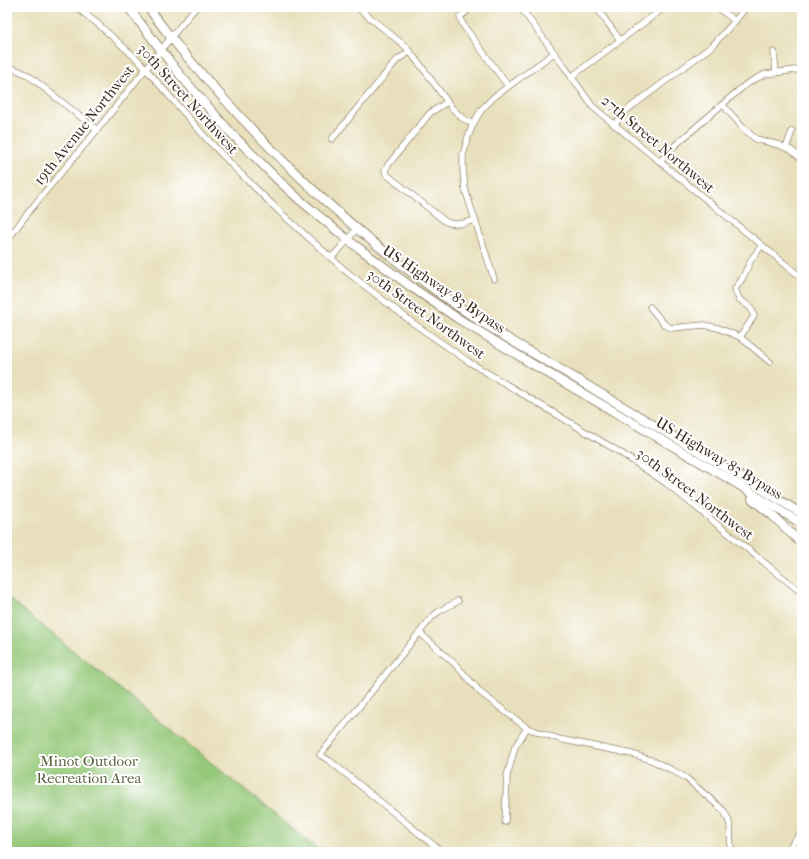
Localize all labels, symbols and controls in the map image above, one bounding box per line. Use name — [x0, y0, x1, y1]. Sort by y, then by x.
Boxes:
street label: 30th Street Northwest — [134, 40, 243, 158]
street label: 19th Avenue Northwest — [30, 61, 138, 189]
street label: 27th Street Northwest — [598, 91, 719, 197]
street label: US Highway 83 Bypass — [379, 241, 509, 337]
street label: 30th Street Northwest — [363, 265, 489, 363]
street label: US Highway 83 Bypass — [652, 413, 786, 503]
street label: 30th Street Northwest — [633, 444, 758, 544]
park label: Minot Outdoor Recreation Area — [37, 752, 142, 787]

